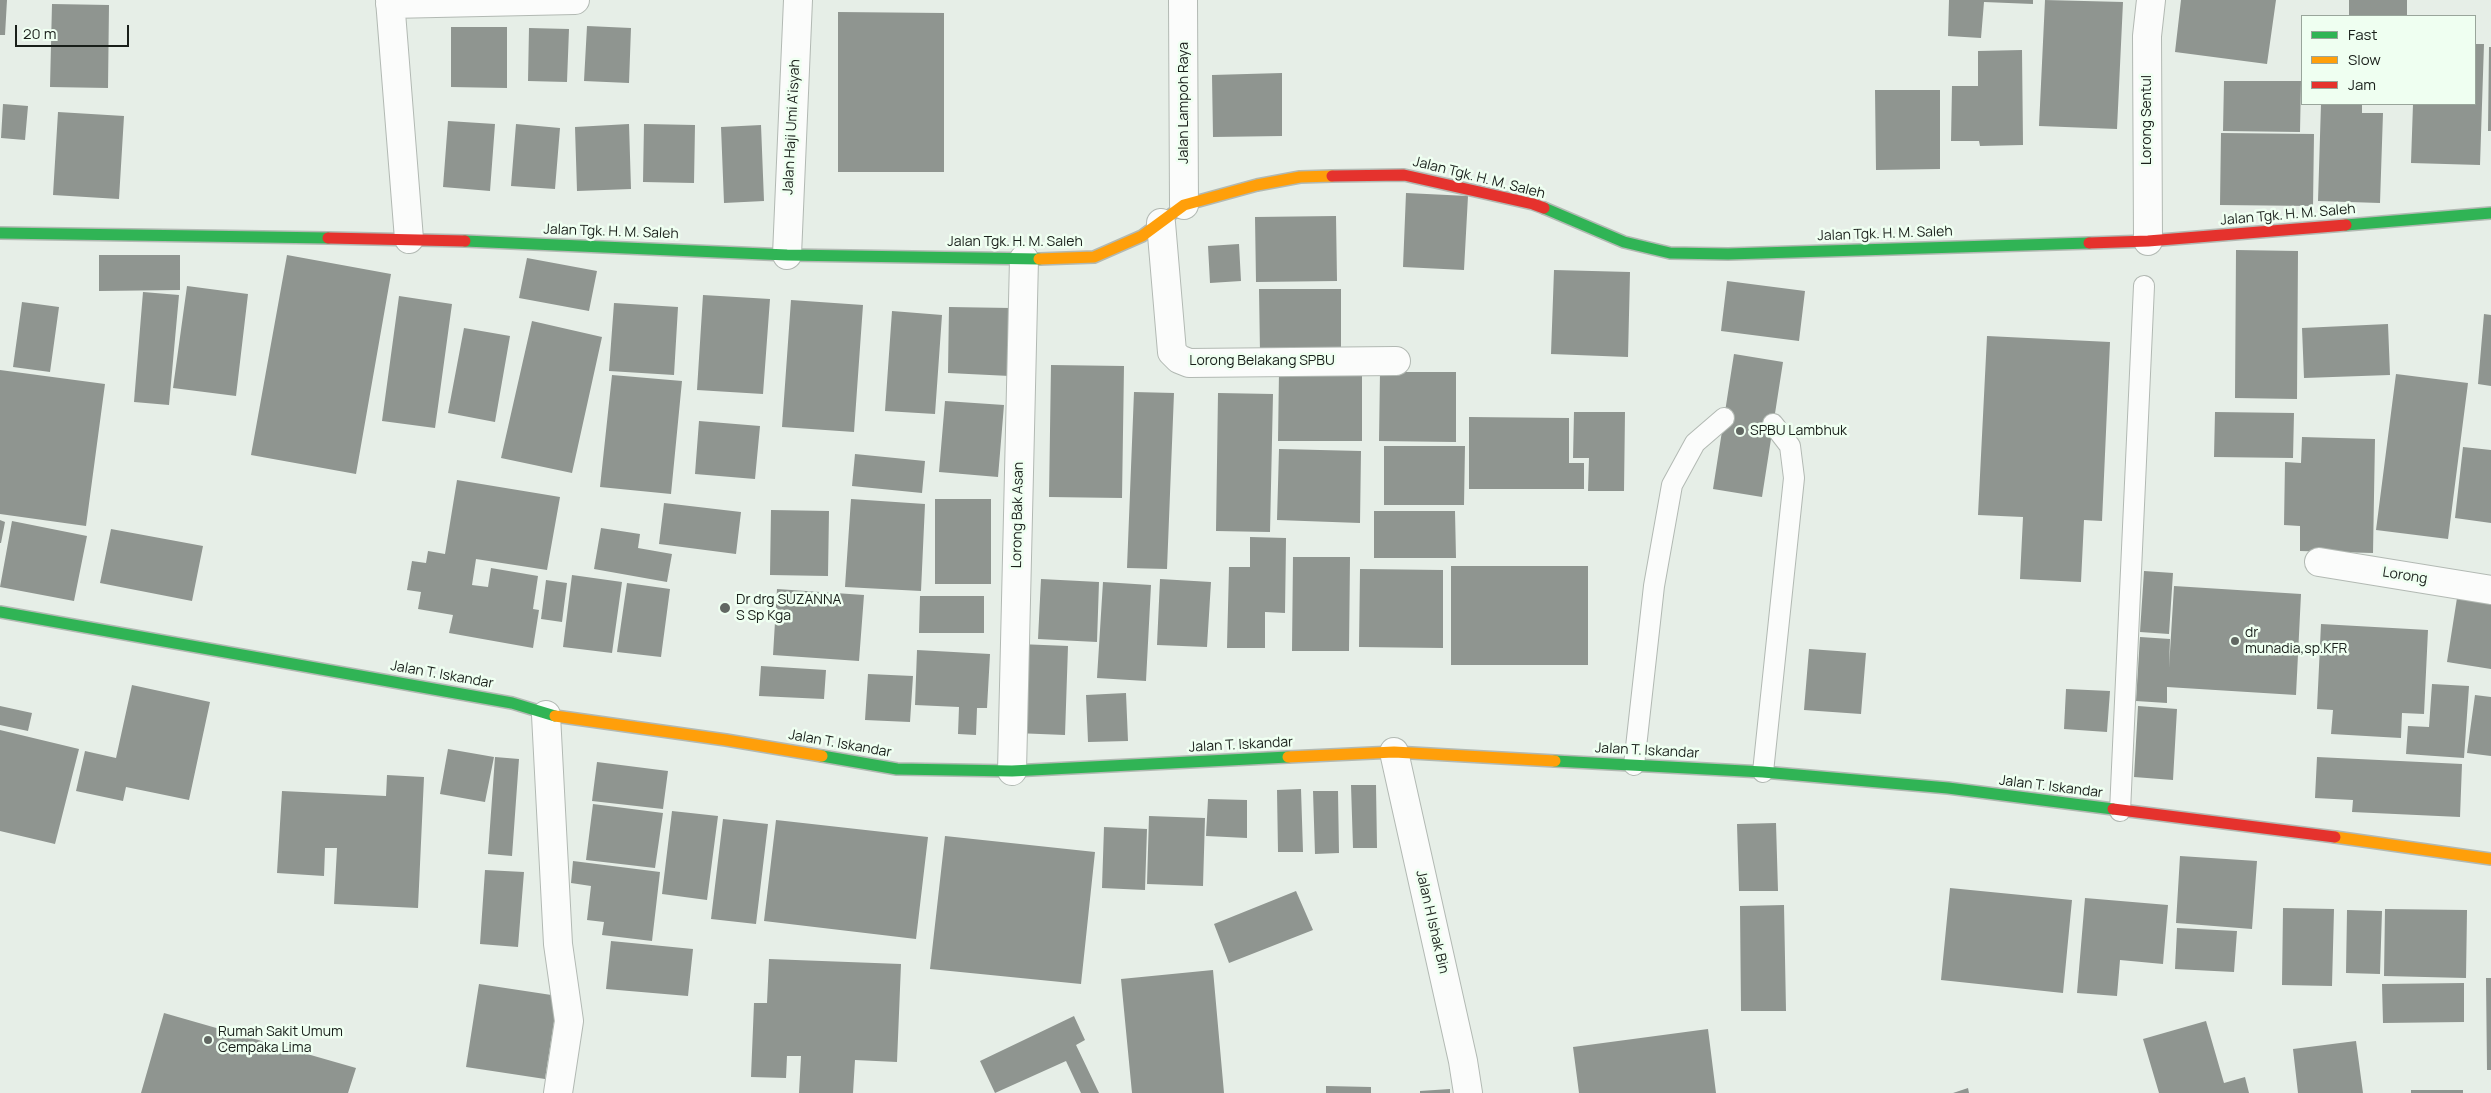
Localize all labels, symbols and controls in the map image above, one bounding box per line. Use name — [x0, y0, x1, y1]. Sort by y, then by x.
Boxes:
scale bar — [18, 15, 131, 47]
legend — [2301, 15, 2476, 105]
text: 20 m — [23, 23, 56, 44]
text: Fast — [2348, 24, 2377, 45]
street label: Jalan Lampoh Raya — [1176, 42, 1192, 164]
text: Slow — [2348, 49, 2381, 70]
street label: Jalan Haji Umi A'isyah — [780, 59, 804, 195]
text: Jam — [2348, 74, 2376, 95]
street label: Lorong Sentul — [2139, 75, 2155, 165]
street label: Jalan Tgk. H. M. Saleh — [1411, 153, 1547, 203]
street label: Jalan Tgk. H. M. Saleh — [2220, 201, 2356, 229]
street label: Jalan Tgk. H. M. Saleh — [543, 221, 679, 243]
street label: Jalan Tgk. H. M. Saleh — [1817, 223, 1953, 245]
street label: Jalan Tgk. H. M. Saleh — [947, 234, 1083, 250]
street label: Lorong Belakang SPBU — [1189, 353, 1335, 369]
place label: SPBU Lambhuk — [1750, 423, 1847, 439]
marker: SPBU Lambhuk — [1734, 425, 1746, 437]
street label: Lorong Bak Asan — [1009, 462, 1027, 568]
street label: Lorong — [2381, 564, 2429, 588]
place label: Dr drg SUZANNA S Sp Kga — [736, 592, 841, 624]
marker: Dr drg SUZANNA S Sp Kga — [718, 601, 732, 615]
place label: dr munadia,sp.KFR — [2245, 625, 2347, 658]
marker: dr munadia,sp.KFR — [2229, 635, 2241, 647]
street label: Jalan T. Iskandar — [389, 658, 495, 692]
street label: Jalan T. Iskandar — [787, 727, 893, 761]
street label: Jalan T. Iskandar — [1188, 734, 1294, 756]
street label: Jalan T. Iskandar — [1594, 740, 1700, 762]
street label: Jalan T. Iskandar — [1998, 772, 2104, 802]
street label: Jalan H Ishak Bin — [1412, 869, 1452, 975]
place label: Rumah Sakit Umum Cempaka Lima — [218, 1024, 343, 1056]
marker: Rumah Sakit Umum Cempaka Lima — [202, 1034, 214, 1046]

